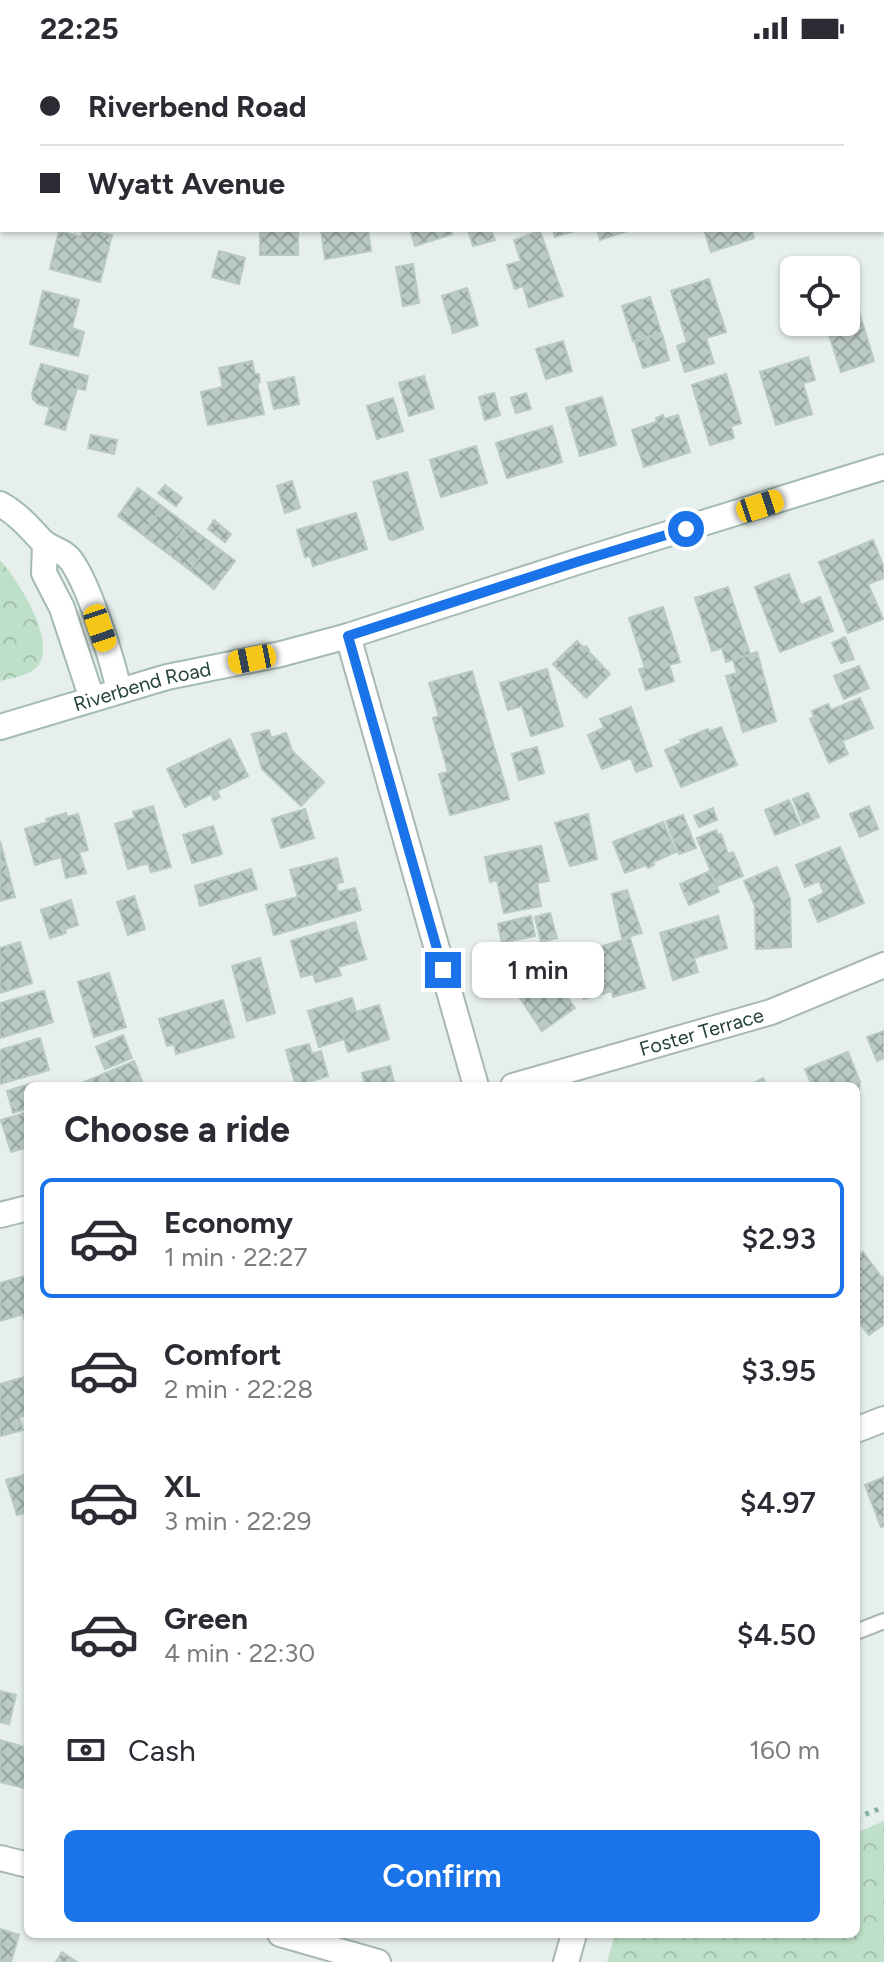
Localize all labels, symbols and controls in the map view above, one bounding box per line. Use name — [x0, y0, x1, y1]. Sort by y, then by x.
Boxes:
text: 22:25 — [40, 10, 119, 47]
text: Riverbend Road — [88, 88, 307, 125]
text: Wyatt Avenue — [88, 165, 285, 202]
map controls — [780, 256, 860, 336]
button: locate — [780, 256, 860, 336]
car — [733, 487, 787, 525]
route start — [668, 511, 704, 547]
car — [81, 601, 119, 655]
car — [226, 643, 278, 675]
street label: Riverbend Road — [71, 656, 213, 716]
callout: 1 min — [471, 942, 603, 998]
route end — [425, 952, 461, 988]
text: 1 min — [508, 954, 568, 986]
street label: Foster Terrace — [637, 1003, 766, 1061]
text: Choose a ride — [64, 1108, 290, 1151]
icon: car — [68, 1202, 140, 1274]
text: Economy — [164, 1204, 293, 1241]
text: $2.93 — [741, 1220, 816, 1257]
text: 1 min · 22:27 — [164, 1241, 307, 1273]
icon: car — [68, 1334, 140, 1406]
text: Comfort — [164, 1336, 282, 1373]
text: $3.95 — [741, 1352, 816, 1389]
text: 2 min · 22:28 — [164, 1373, 313, 1405]
icon: car — [68, 1466, 140, 1538]
text: XL — [164, 1468, 200, 1505]
text: $4.97 — [740, 1484, 816, 1521]
text: 3 min · 22:29 — [164, 1505, 312, 1537]
icon: car — [68, 1598, 140, 1670]
text: Green — [164, 1600, 248, 1637]
text: $4.50 — [737, 1616, 816, 1653]
text: 4 min · 22:30 — [164, 1637, 315, 1669]
icon: cash — [64, 1728, 108, 1772]
text: Cash — [128, 1732, 196, 1769]
text: 160 m — [749, 1734, 820, 1766]
button: Confirm — [64, 1830, 820, 1922]

